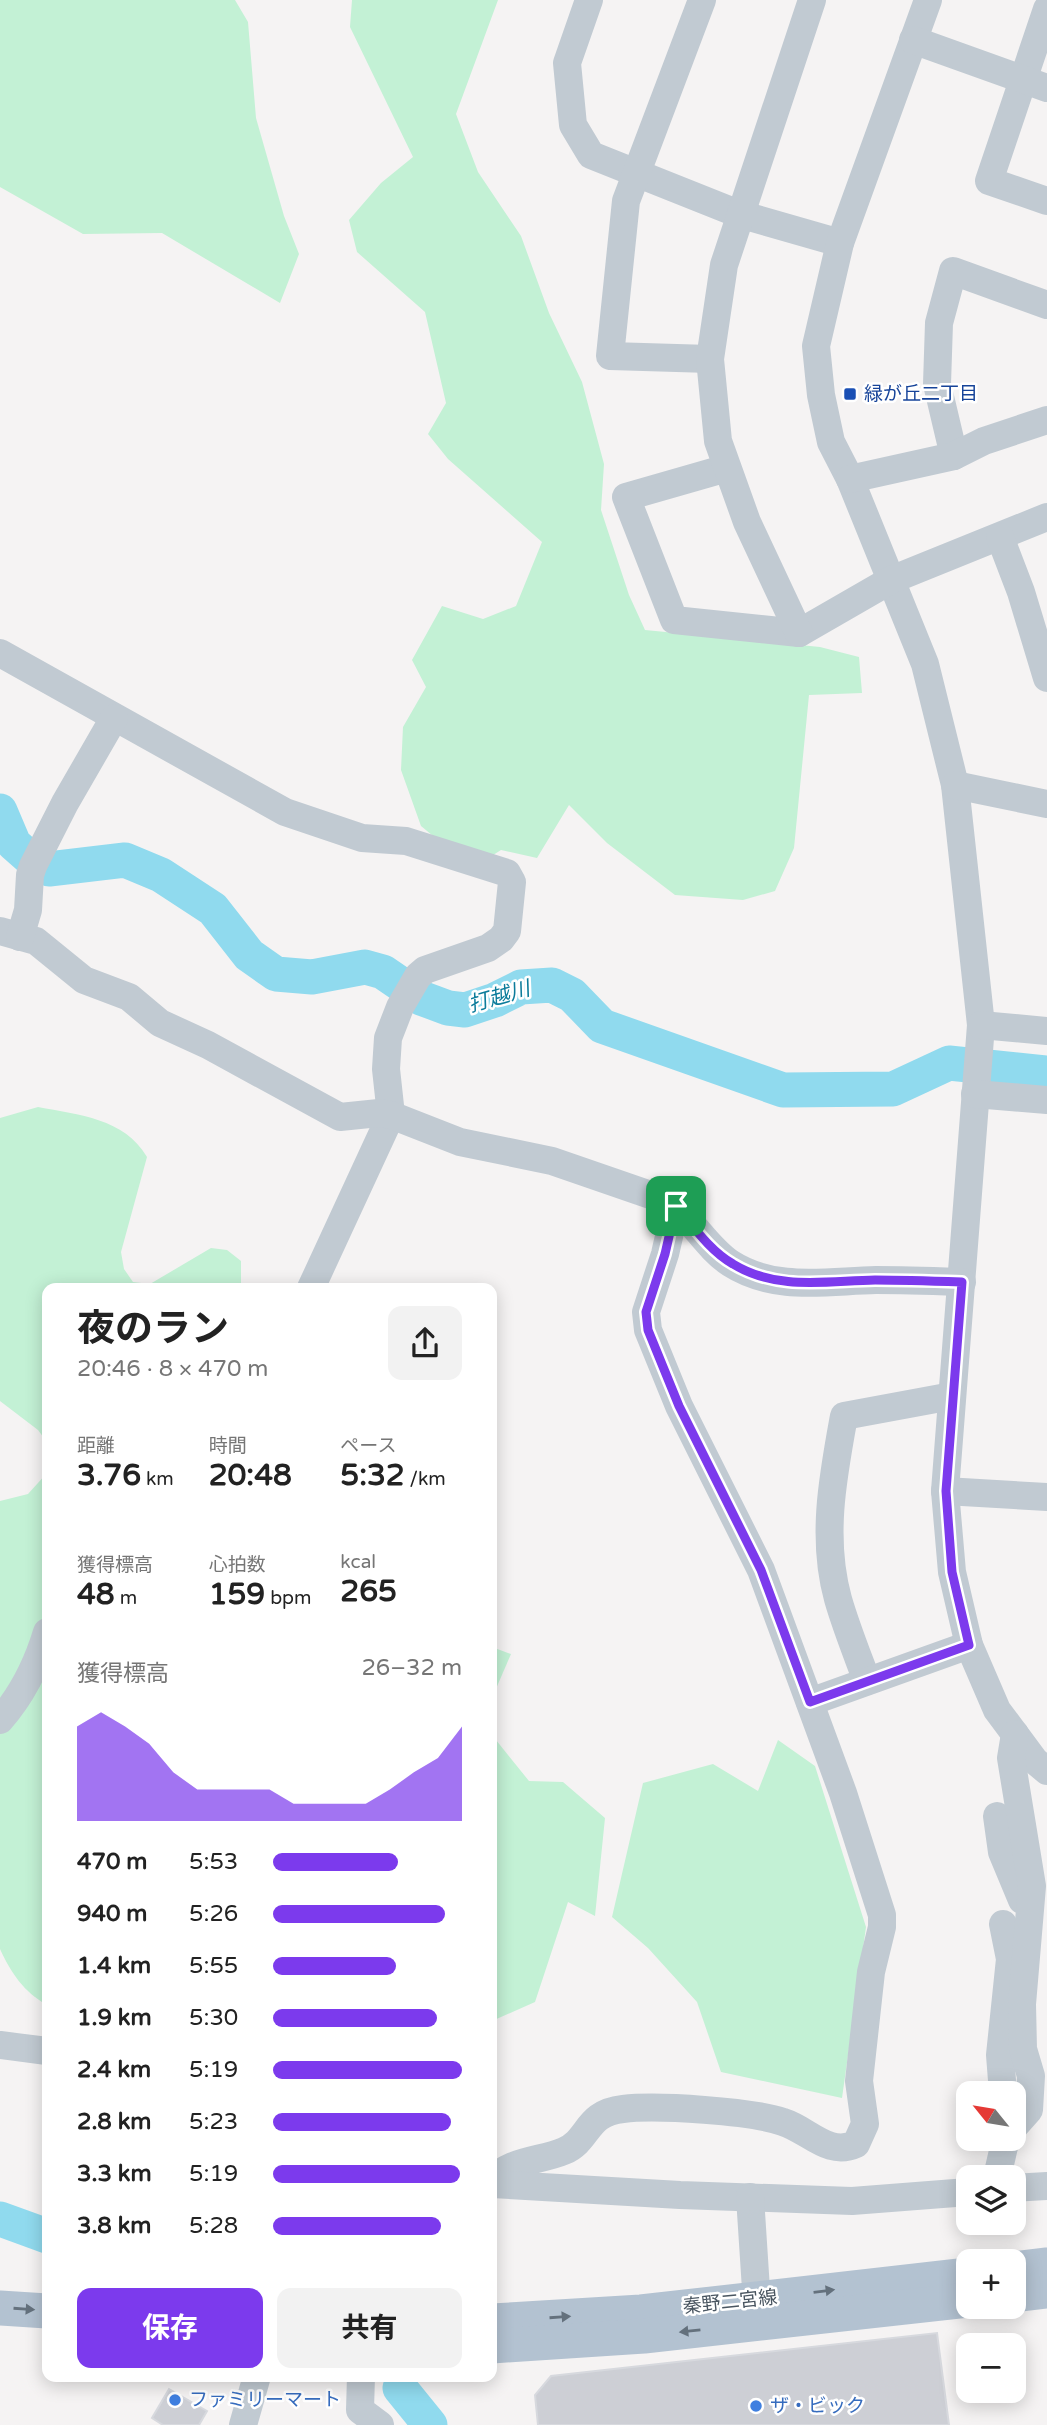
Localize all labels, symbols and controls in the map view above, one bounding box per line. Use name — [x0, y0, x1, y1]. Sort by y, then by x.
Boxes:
place label: 緑が丘二丁目 — [864, 383, 978, 405]
marker: 緑が丘二丁目 — [842, 386, 858, 402]
water label: 打越川 — [465, 976, 535, 1018]
pin — [646, 1176, 706, 1236]
icon: arrive — [657, 1187, 695, 1225]
text: 夜のラン — [77, 1306, 229, 1352]
button: share — [388, 1306, 462, 1380]
text: 20:46 · 8 × 470 m — [77, 1355, 268, 1383]
text: 距離 — [77, 1435, 115, 1457]
text: 時間 — [209, 1435, 247, 1457]
text: ペース — [340, 1435, 396, 1457]
text: 3.76 — [77, 1457, 141, 1494]
text: 20:48 — [209, 1457, 292, 1494]
text: 5:32 — [340, 1457, 405, 1494]
text: km — [141, 1468, 174, 1490]
text: /km — [405, 1468, 446, 1490]
text: kcal — [340, 1551, 376, 1573]
text: 獲得標高 — [77, 1554, 153, 1576]
text: 心拍数 — [209, 1554, 266, 1576]
text: 265 — [340, 1573, 397, 1610]
text: 48 — [77, 1576, 115, 1613]
text: 159 — [209, 1576, 265, 1613]
text: m — [115, 1587, 137, 1609]
text: bpm — [265, 1587, 312, 1609]
text: 26–32 m — [361, 1654, 462, 1682]
text: 獲得標高 — [77, 1660, 169, 1688]
text: 470 m — [77, 1848, 147, 1876]
text: 5:53 — [189, 1848, 238, 1876]
text: 940 m — [77, 1900, 147, 1928]
text: 5:26 — [189, 1900, 238, 1928]
text: 1.4 km — [77, 1952, 151, 1980]
text: 5:55 — [189, 1952, 238, 1980]
text: 1.9 km — [77, 2004, 152, 2032]
text: 5:30 — [189, 2004, 238, 2032]
text: 2.4 km — [77, 2056, 151, 2084]
text: 5:19 — [189, 2056, 238, 2084]
north arrow — [956, 2081, 1026, 2151]
map controls — [956, 2081, 1026, 2403]
text: 2.8 km — [77, 2108, 151, 2136]
text: 5:23 — [189, 2108, 238, 2136]
text: 3.3 km — [77, 2160, 152, 2188]
text: 5:19 — [189, 2160, 238, 2188]
button: layers — [956, 2165, 1026, 2235]
text: 3.8 km — [77, 2212, 151, 2240]
text: 5:28 — [189, 2212, 238, 2240]
button: + — [956, 2249, 1026, 2319]
street label: 秦野二宮線 — [682, 2286, 778, 2318]
one-way arrow — [813, 2286, 835, 2297]
button: 保存 — [77, 2288, 263, 2368]
button: 共有 — [277, 2288, 462, 2368]
one-way arrow — [13, 2304, 35, 2315]
one-way arrow — [549, 2311, 571, 2322]
one-way arrow — [679, 2326, 701, 2337]
button: − — [956, 2333, 1026, 2403]
place label: ファミリーマート — [189, 2389, 341, 2411]
marker: ファミリーマート — [167, 2392, 183, 2408]
place label: ザ・ビック — [770, 2395, 865, 2417]
marker: ザ・ビック — [748, 2398, 764, 2414]

